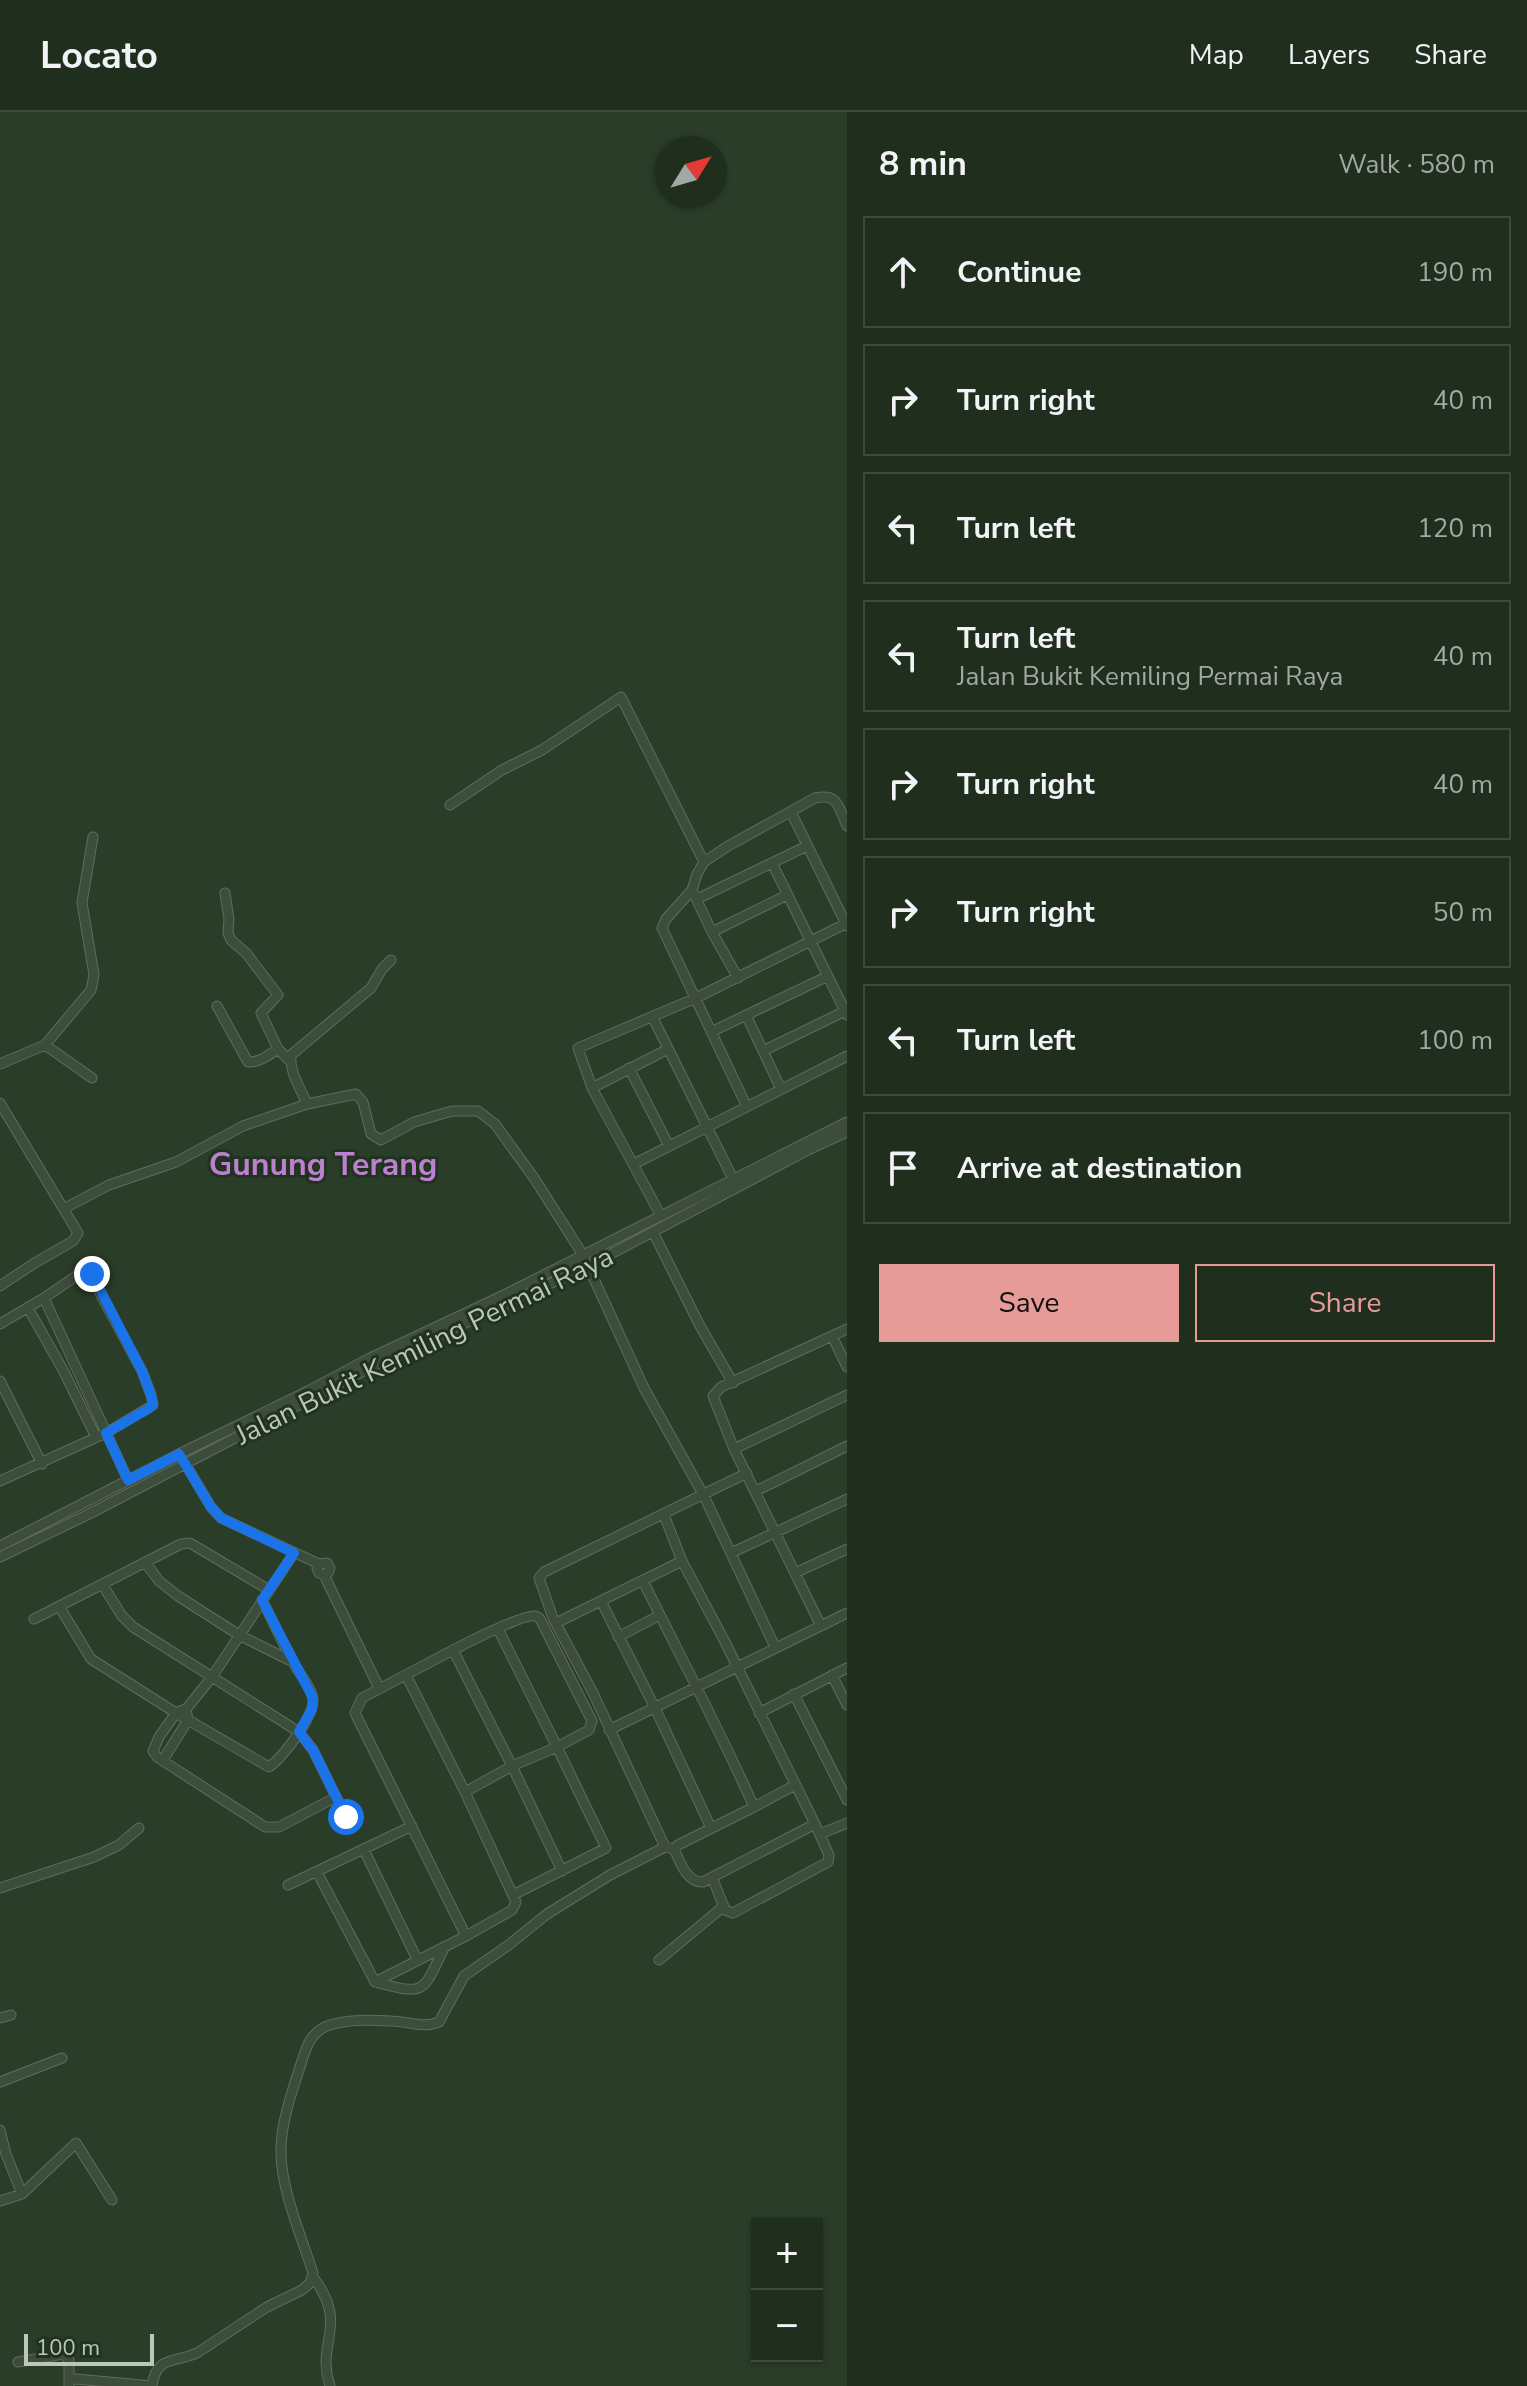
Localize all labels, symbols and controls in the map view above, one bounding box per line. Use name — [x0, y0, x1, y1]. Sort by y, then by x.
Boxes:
text: Locato — [40, 30, 158, 81]
text: Map — [1189, 36, 1244, 74]
text: Layers — [1288, 36, 1370, 74]
text: Share — [1414, 36, 1487, 74]
north arrow — [655, 136, 727, 208]
text: 8 min — [879, 141, 967, 187]
text: Walk · 580 m — [1338, 147, 1495, 182]
icon: ahead — [881, 250, 925, 294]
text: Continue — [957, 252, 1082, 293]
text: 190 m — [1417, 255, 1493, 290]
icon: right — [881, 378, 925, 422]
text: Turn right — [957, 380, 1095, 421]
text: 40 m — [1433, 383, 1493, 418]
icon: left — [881, 506, 925, 550]
text: Turn left — [957, 508, 1075, 549]
text: 120 m — [1417, 511, 1493, 546]
text: Turn left — [957, 618, 1075, 659]
icon: left — [881, 634, 925, 678]
text: 40 m — [1433, 639, 1493, 674]
text: Jalan Bukit Kemiling Permai Raya — [957, 659, 1343, 694]
icon: right — [881, 762, 925, 806]
text: Turn right — [957, 764, 1095, 805]
text: 40 m — [1433, 767, 1493, 802]
icon: right — [881, 890, 925, 934]
text: Turn right — [957, 892, 1095, 933]
text: 50 m — [1433, 895, 1493, 930]
icon: left — [881, 1018, 925, 1062]
text: Turn left — [957, 1020, 1075, 1061]
text: 100 m — [1417, 1023, 1493, 1058]
district label: Gunung Terang — [209, 1143, 437, 1186]
icon: arrive — [881, 1146, 925, 1190]
text: Arrive at destination — [957, 1148, 1242, 1189]
street label: Jalan Bukit Kemiling Permai Raya — [228, 1238, 620, 1455]
route end — [74, 1256, 110, 1292]
button: Save — [879, 1264, 1179, 1342]
button: Share — [1195, 1264, 1495, 1342]
route start — [328, 1799, 364, 1835]
map controls — [751, 2218, 823, 2362]
button: + — [751, 2218, 823, 2290]
button: − — [751, 2290, 823, 2362]
scale bar — [24, 2330, 154, 2366]
text: 100 m — [36, 2333, 100, 2363]

